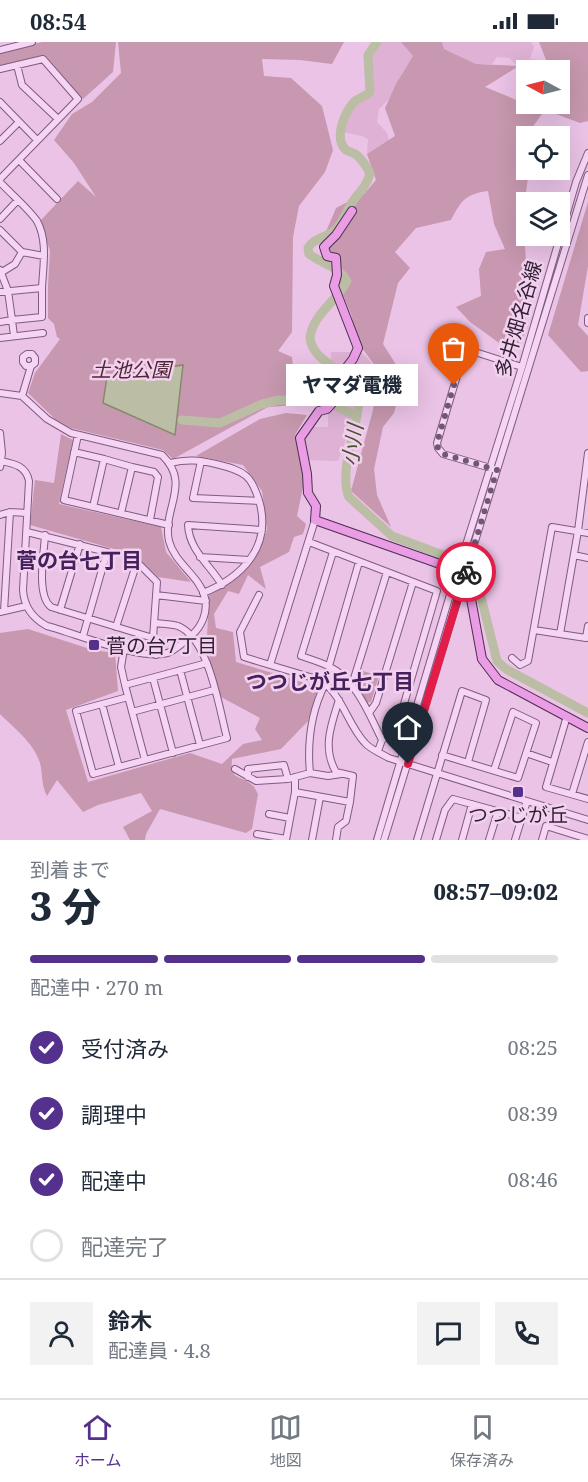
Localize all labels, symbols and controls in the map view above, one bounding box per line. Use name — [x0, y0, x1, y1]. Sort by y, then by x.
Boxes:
text: 08:54 — [30, 6, 86, 36]
north arrow — [516, 60, 570, 114]
map controls — [516, 60, 570, 246]
button: locate — [516, 126, 570, 180]
button: layers — [516, 192, 570, 246]
street label: 多井畑名谷線 — [488, 258, 548, 380]
pin — [428, 323, 479, 385]
icon: bag — [437, 332, 470, 365]
park label: 土池公園 — [91, 356, 174, 383]
callout: ヤマダ電機 — [286, 364, 418, 406]
text: ヤマダ電機 — [302, 371, 402, 398]
water label: 小川 — [335, 420, 369, 468]
courier — [436, 542, 496, 602]
district label: 菅の台七丁目 — [16, 546, 142, 574]
icon: bike — [450, 556, 483, 589]
place label: 菅の台7丁目 — [106, 632, 217, 659]
marker: 菅の台7丁目 — [87, 638, 101, 652]
district label: つつじが丘七丁目 — [246, 667, 414, 695]
pin — [382, 702, 433, 764]
icon: home — [391, 711, 424, 744]
marker: つつじが丘 — [511, 785, 525, 799]
place label: つつじが丘 — [468, 801, 568, 828]
text: 到着まで — [30, 856, 110, 883]
text: 08:57–09:02 — [434, 876, 558, 906]
text: 3 分 — [30, 879, 101, 932]
text: 配達中 · 270 m — [30, 974, 163, 1001]
icon: check — [30, 1031, 63, 1064]
text: 受付済み — [81, 1033, 169, 1063]
text: 08:25 — [508, 1034, 558, 1061]
icon: check — [30, 1097, 63, 1130]
text: 調理中 — [81, 1099, 147, 1129]
text: 08:39 — [508, 1100, 558, 1127]
icon: check — [30, 1163, 63, 1196]
text: 配達中 — [81, 1165, 147, 1195]
text: 08:46 — [508, 1166, 558, 1193]
text: 配達完了 — [81, 1231, 169, 1261]
button: person — [30, 1302, 93, 1365]
button: chat — [417, 1302, 480, 1365]
button: phone — [495, 1302, 558, 1365]
text: 鈴木 — [108, 1305, 152, 1335]
text: 配達員 · 4.8 — [108, 1337, 211, 1364]
tab: ホーム — [74, 1411, 121, 1471]
tab: 地図 — [269, 1411, 302, 1471]
tab: 保存済み — [450, 1411, 514, 1471]

